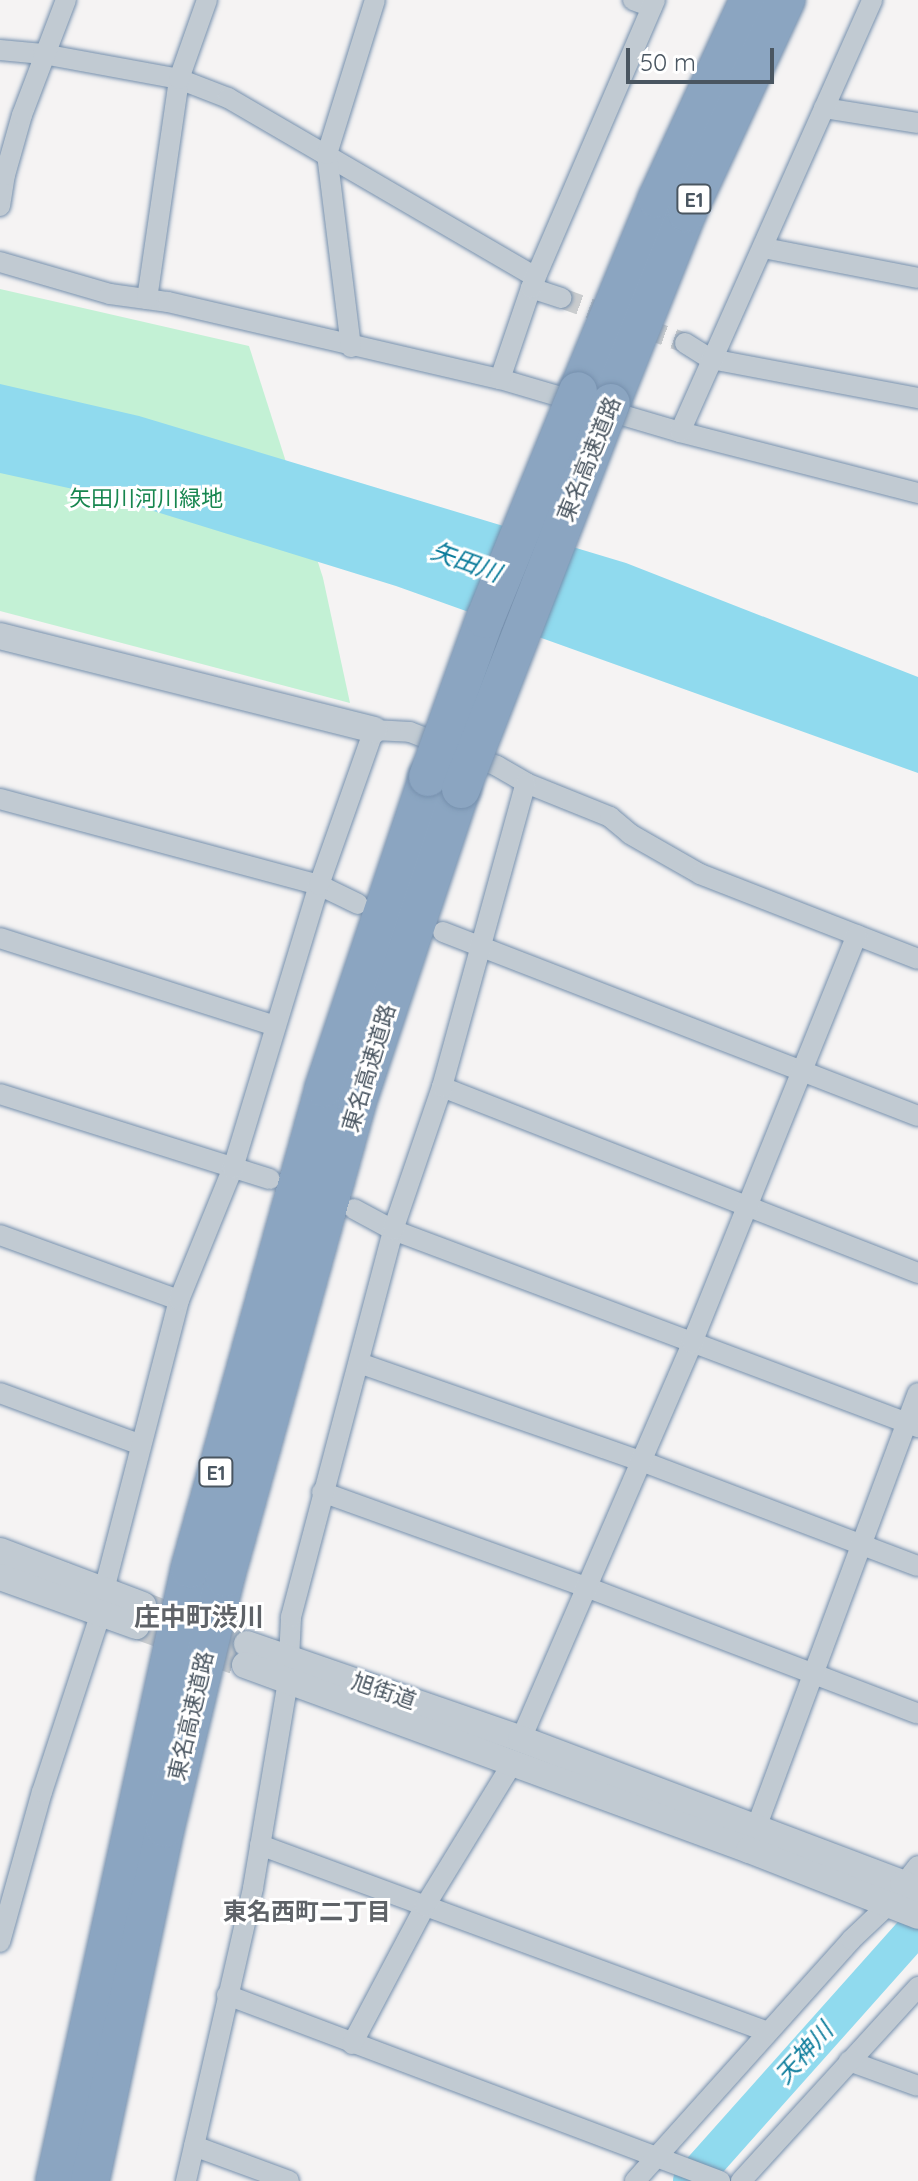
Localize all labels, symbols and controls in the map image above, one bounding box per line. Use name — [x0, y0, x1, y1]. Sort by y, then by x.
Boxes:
scale bar — [630, 32, 778, 82]
text: 50 m — [640, 47, 696, 77]
road number: E1 — [676, 183, 712, 215]
street label: 東名高速道路 — [552, 393, 626, 525]
park label: 矢田川河川緑地 — [69, 486, 223, 512]
water label: 矢田川 — [427, 536, 505, 588]
street label: 東名高速道路 — [337, 1001, 401, 1135]
road number: E1 — [198, 1456, 234, 1488]
district label: 庄中町渋川 — [134, 1601, 264, 1633]
street label: 東名高速道路 — [163, 1649, 219, 1783]
street label: 旭街道 — [349, 1668, 419, 1714]
district label: 東名西町二丁目 — [223, 1898, 391, 1926]
water label: 天神川 — [769, 2017, 839, 2089]

